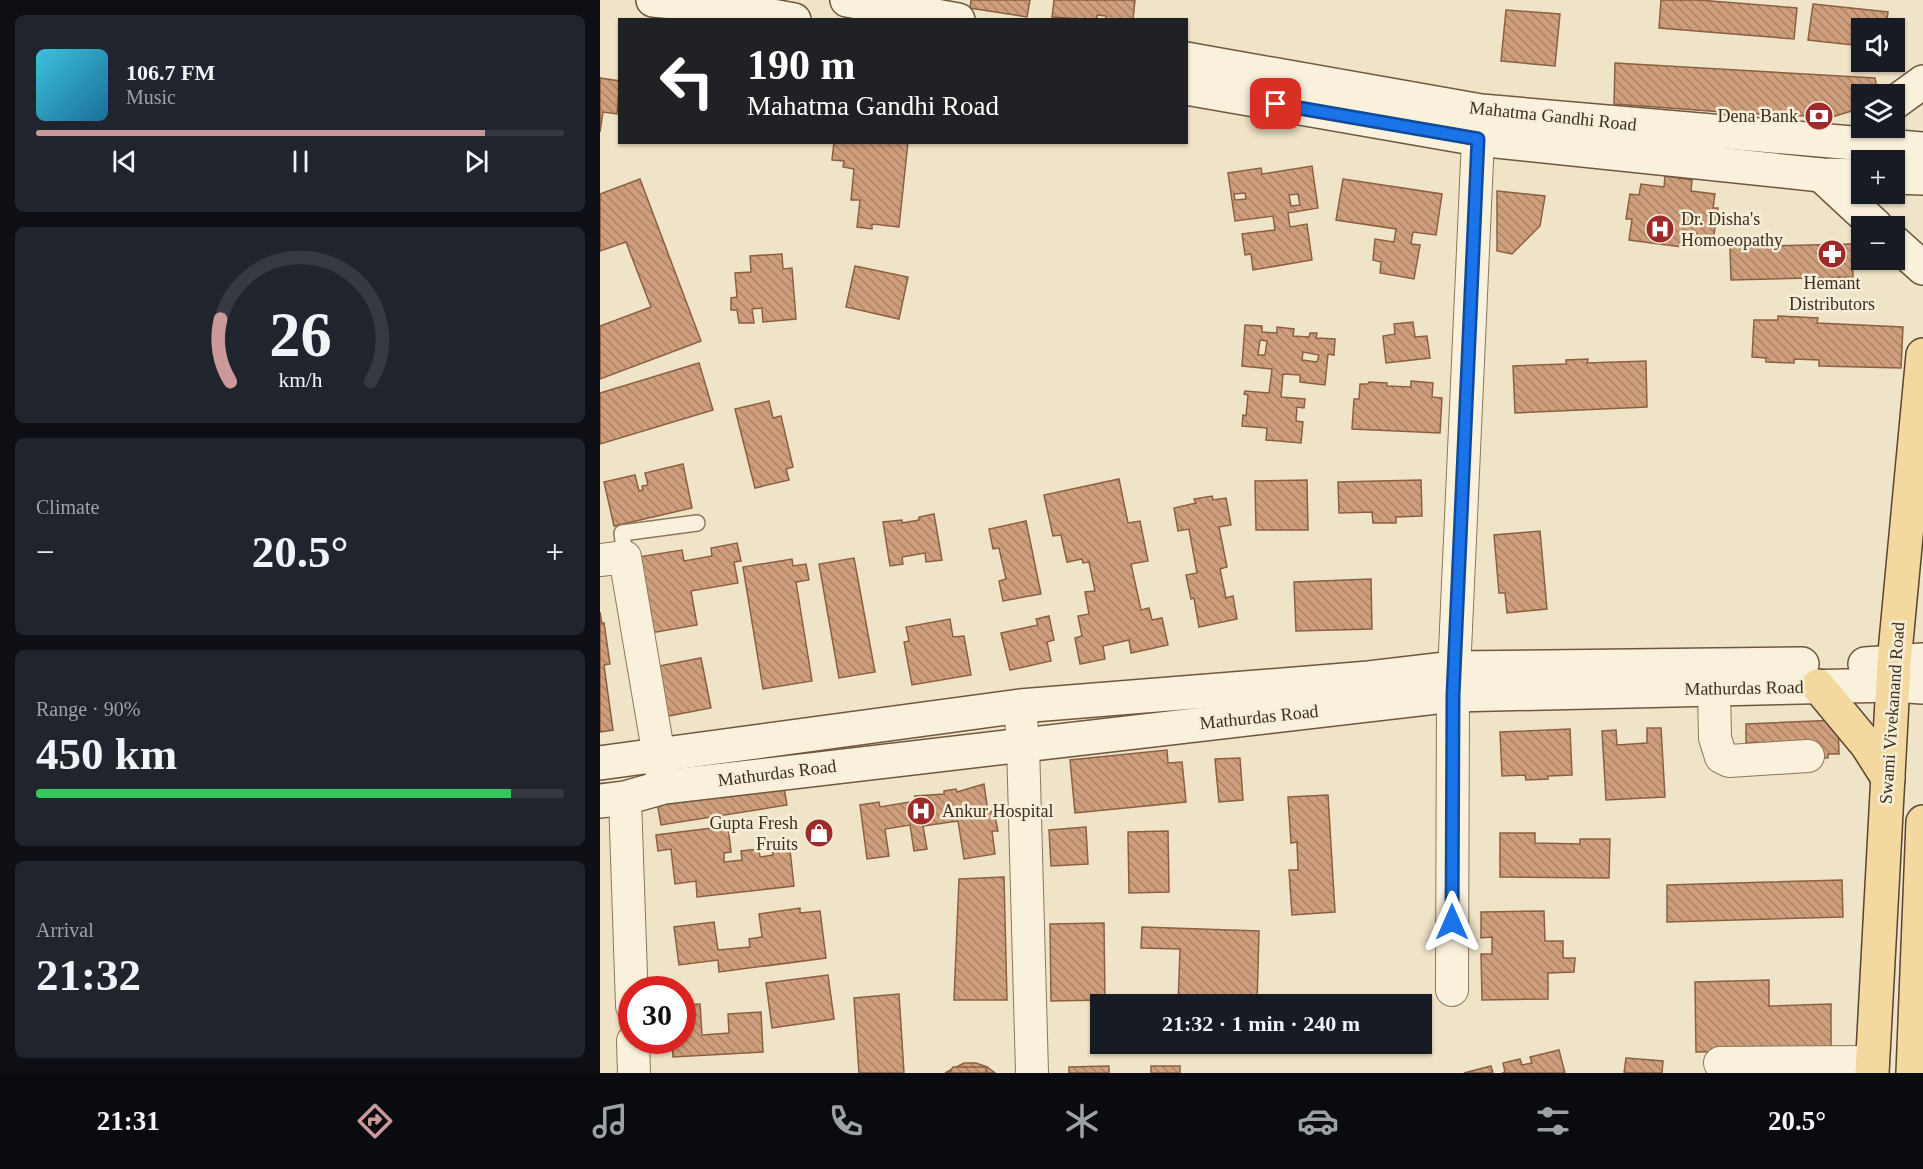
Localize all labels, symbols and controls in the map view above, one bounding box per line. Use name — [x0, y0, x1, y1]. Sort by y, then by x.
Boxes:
map controls — [1851, 18, 1905, 270]
button: sound — [1851, 18, 1905, 72]
icon: left — [648, 42, 726, 120]
text: 190 m — [747, 42, 856, 88]
text: 106.7 FM — [126, 60, 215, 85]
pin — [1250, 78, 1301, 129]
button: layers — [1851, 84, 1905, 138]
text: Music — [126, 86, 176, 108]
icon: arrive — [1259, 87, 1292, 120]
text: Mahatma Gandhi Road — [747, 91, 999, 121]
street label: Mahatma Gandhi Road — [1468, 97, 1638, 135]
bank icon: Dena Bank — [1803, 100, 1835, 132]
place label: Dena Bank — [1718, 106, 1798, 126]
icon: previous — [108, 145, 141, 178]
icon: pause — [284, 145, 317, 178]
icon: next — [460, 145, 493, 178]
button: + — [1851, 150, 1905, 204]
place label: Dr. Disha's Homoeopathy — [1681, 209, 1783, 250]
hospital icon: Dr. Disha's Homoeopathy — [1644, 213, 1676, 245]
button: − — [1851, 216, 1905, 270]
pharmacy icon: Hemant Distributors — [1816, 238, 1848, 270]
place label: Hemant Distributors — [1789, 273, 1875, 314]
text: 26 — [269, 300, 331, 369]
text: km/h — [278, 368, 322, 392]
text: Climate — [36, 496, 99, 518]
text: 20.5° — [252, 527, 348, 577]
text: − — [36, 534, 55, 570]
text: + — [545, 534, 564, 570]
street label: Swami Vivekanand Road — [1876, 621, 1908, 805]
street label: Mathurdas Road — [1684, 677, 1804, 699]
text: Range · 90% — [36, 698, 140, 720]
street label: Mathurdas Road — [1199, 701, 1319, 733]
text: 450 km — [36, 729, 177, 779]
street label: Mathurdas Road — [716, 756, 838, 790]
hospital icon: Ankur Hospital — [905, 795, 937, 827]
place label: Ankur Hospital — [942, 801, 1054, 821]
place label: Gupta Fresh Fruits — [710, 813, 798, 854]
shop icon: Gupta Fresh Fruits — [803, 817, 835, 849]
position arrow — [1420, 890, 1484, 954]
text: Arrival — [36, 919, 94, 941]
text: 21:32 — [36, 950, 141, 1000]
speed limit sign: 30 — [618, 976, 696, 1054]
text: 21:32 · 1 min · 240 m — [1162, 1011, 1360, 1036]
icon: directions — [354, 1100, 396, 1142]
icon: music — [589, 1100, 631, 1142]
icon: phone — [825, 1100, 867, 1142]
icon: climate — [1061, 1100, 1103, 1142]
icon: car — [1297, 1100, 1339, 1142]
icon: filters — [1532, 1100, 1574, 1142]
text: 21:31 — [97, 1106, 160, 1136]
text: 20.5° — [1768, 1106, 1826, 1136]

